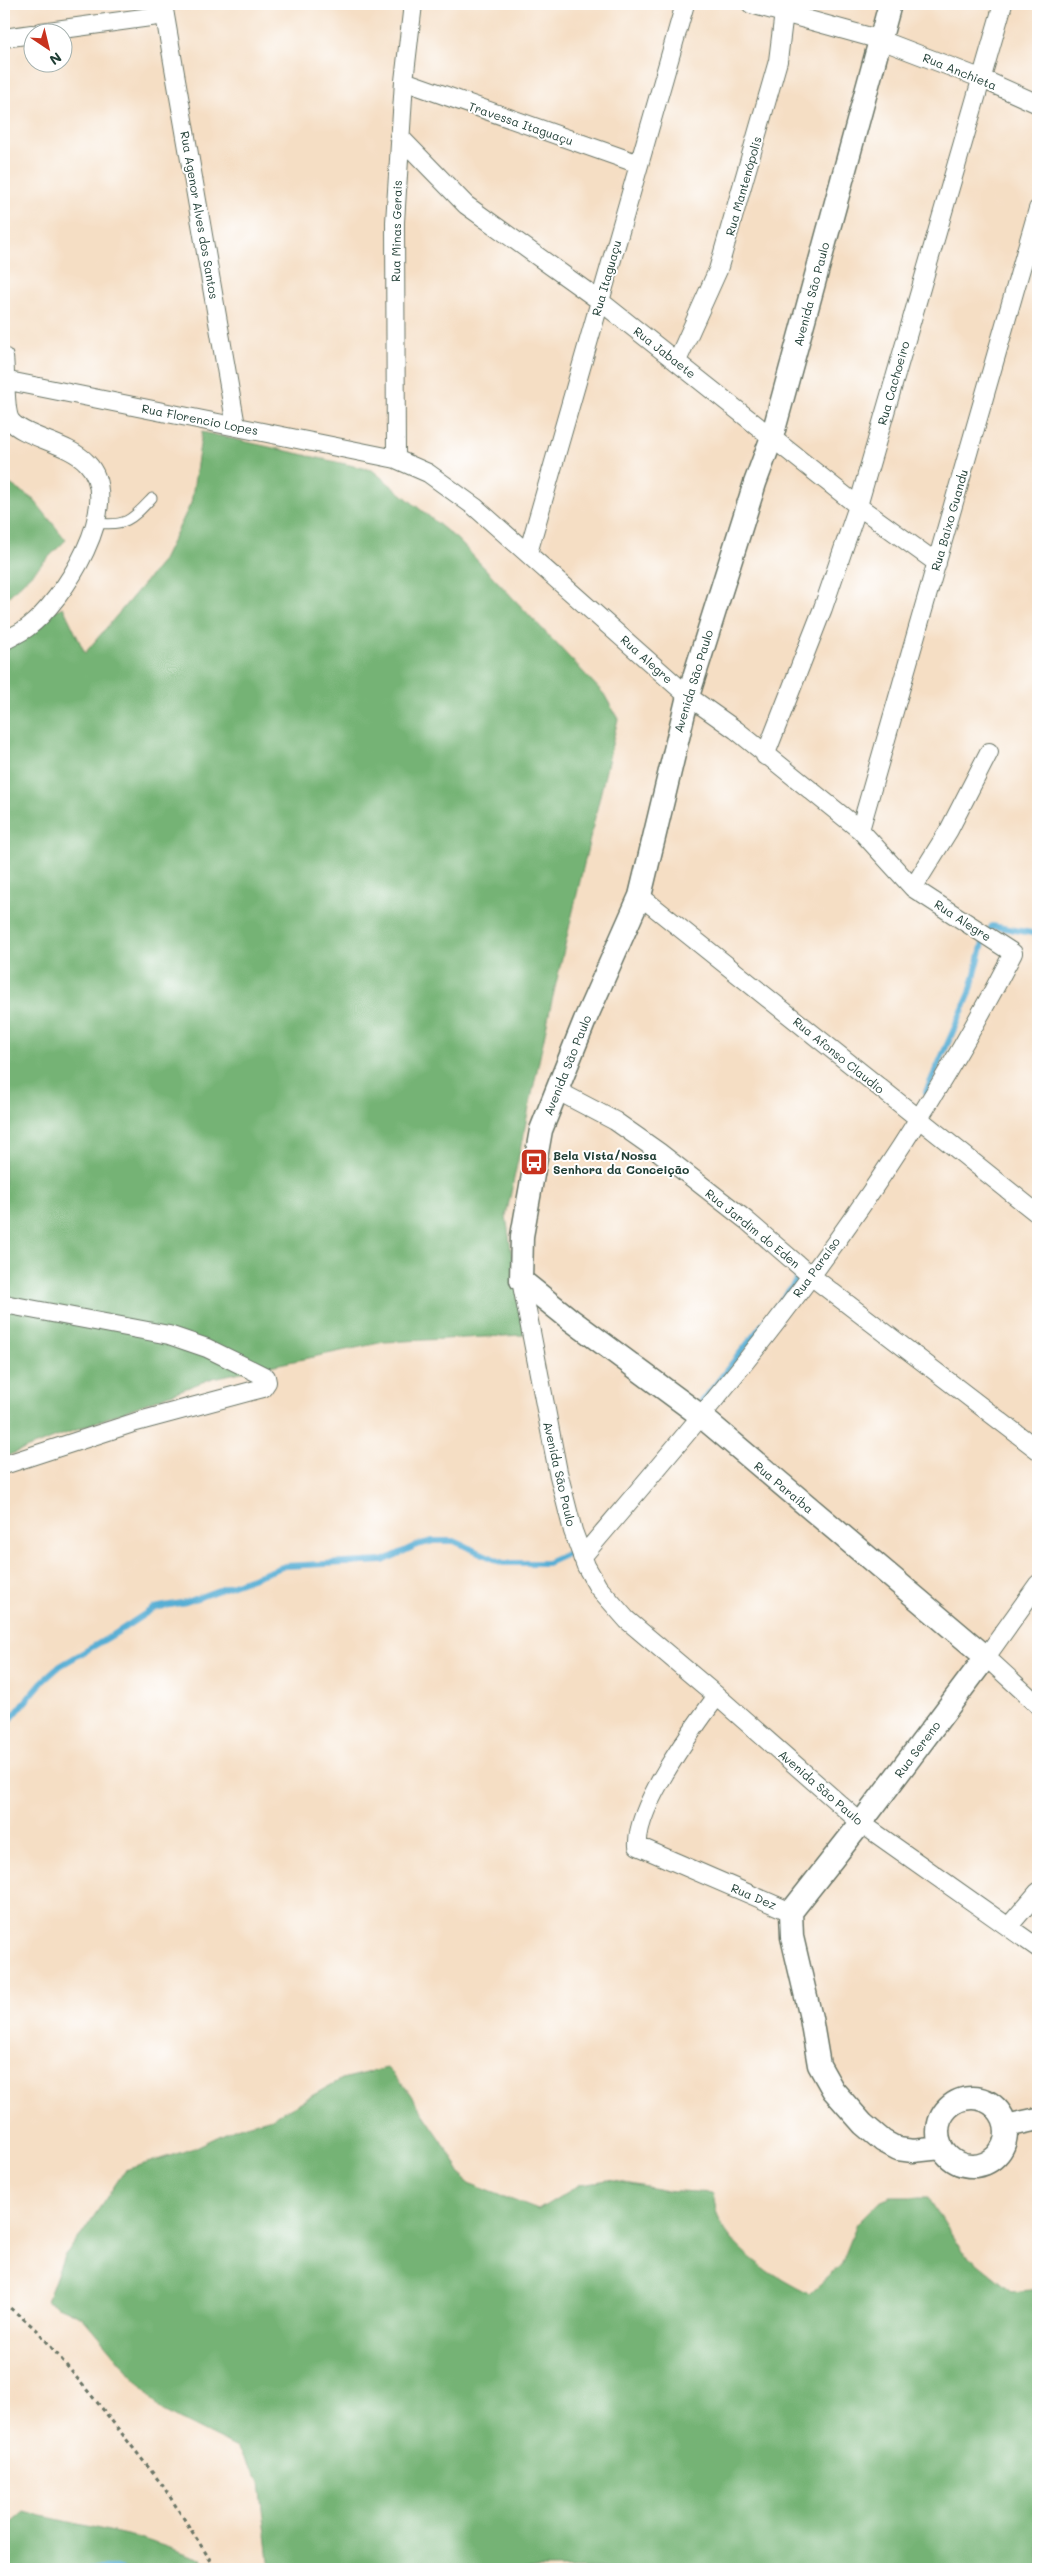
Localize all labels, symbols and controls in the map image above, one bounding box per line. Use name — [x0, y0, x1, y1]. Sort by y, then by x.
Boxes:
north arrow — [22, 22, 72, 72]
text: N — [46, 48, 66, 70]
street label: Rua Anchieta — [921, 49, 999, 93]
street label: Travessa Itaguaçu — [467, 98, 575, 148]
street label: Rua Agenor Alves dos Santos — [177, 130, 223, 300]
street label: Rua Mantenópolis — [721, 134, 765, 238]
street label: Rua Minas Gerais — [387, 180, 405, 282]
street label: Rua Itaguaçu — [588, 238, 624, 318]
street label: Avenida São Paulo — [789, 240, 833, 348]
street label: Rua Jabaete — [631, 323, 699, 381]
street label: Rua Cachoeiro — [873, 339, 913, 427]
street label: Rua Florencio Lopes — [140, 400, 260, 438]
street label: Rua Baixo Guandu — [927, 467, 971, 573]
street label: Avenida São Paulo — [670, 628, 716, 734]
street label: Rua Alegre — [618, 631, 676, 687]
street label: Rua Alegre — [931, 896, 995, 944]
street label: Avenida São Paulo — [540, 1012, 594, 1118]
street label: Rua Afonso Claudio — [790, 1013, 888, 1097]
bus stop icon: Bela Vista/Nossa Senhora da Conceição — [519, 1147, 549, 1177]
place label: Bela Vista/Nossa Senhora da Conceição — [553, 1147, 689, 1177]
street label: Rua Jardim do Eden — [702, 1185, 804, 1271]
street label: Rua Paraíso — [789, 1234, 843, 1300]
street label: Avenida São Paulo — [540, 1420, 580, 1528]
street label: Rua Paraíba — [751, 1457, 817, 1517]
street label: Rua Sereno — [890, 1717, 944, 1781]
street label: Avenida São Paulo — [775, 1746, 867, 1828]
street label: Rua Dez — [729, 1879, 779, 1913]

